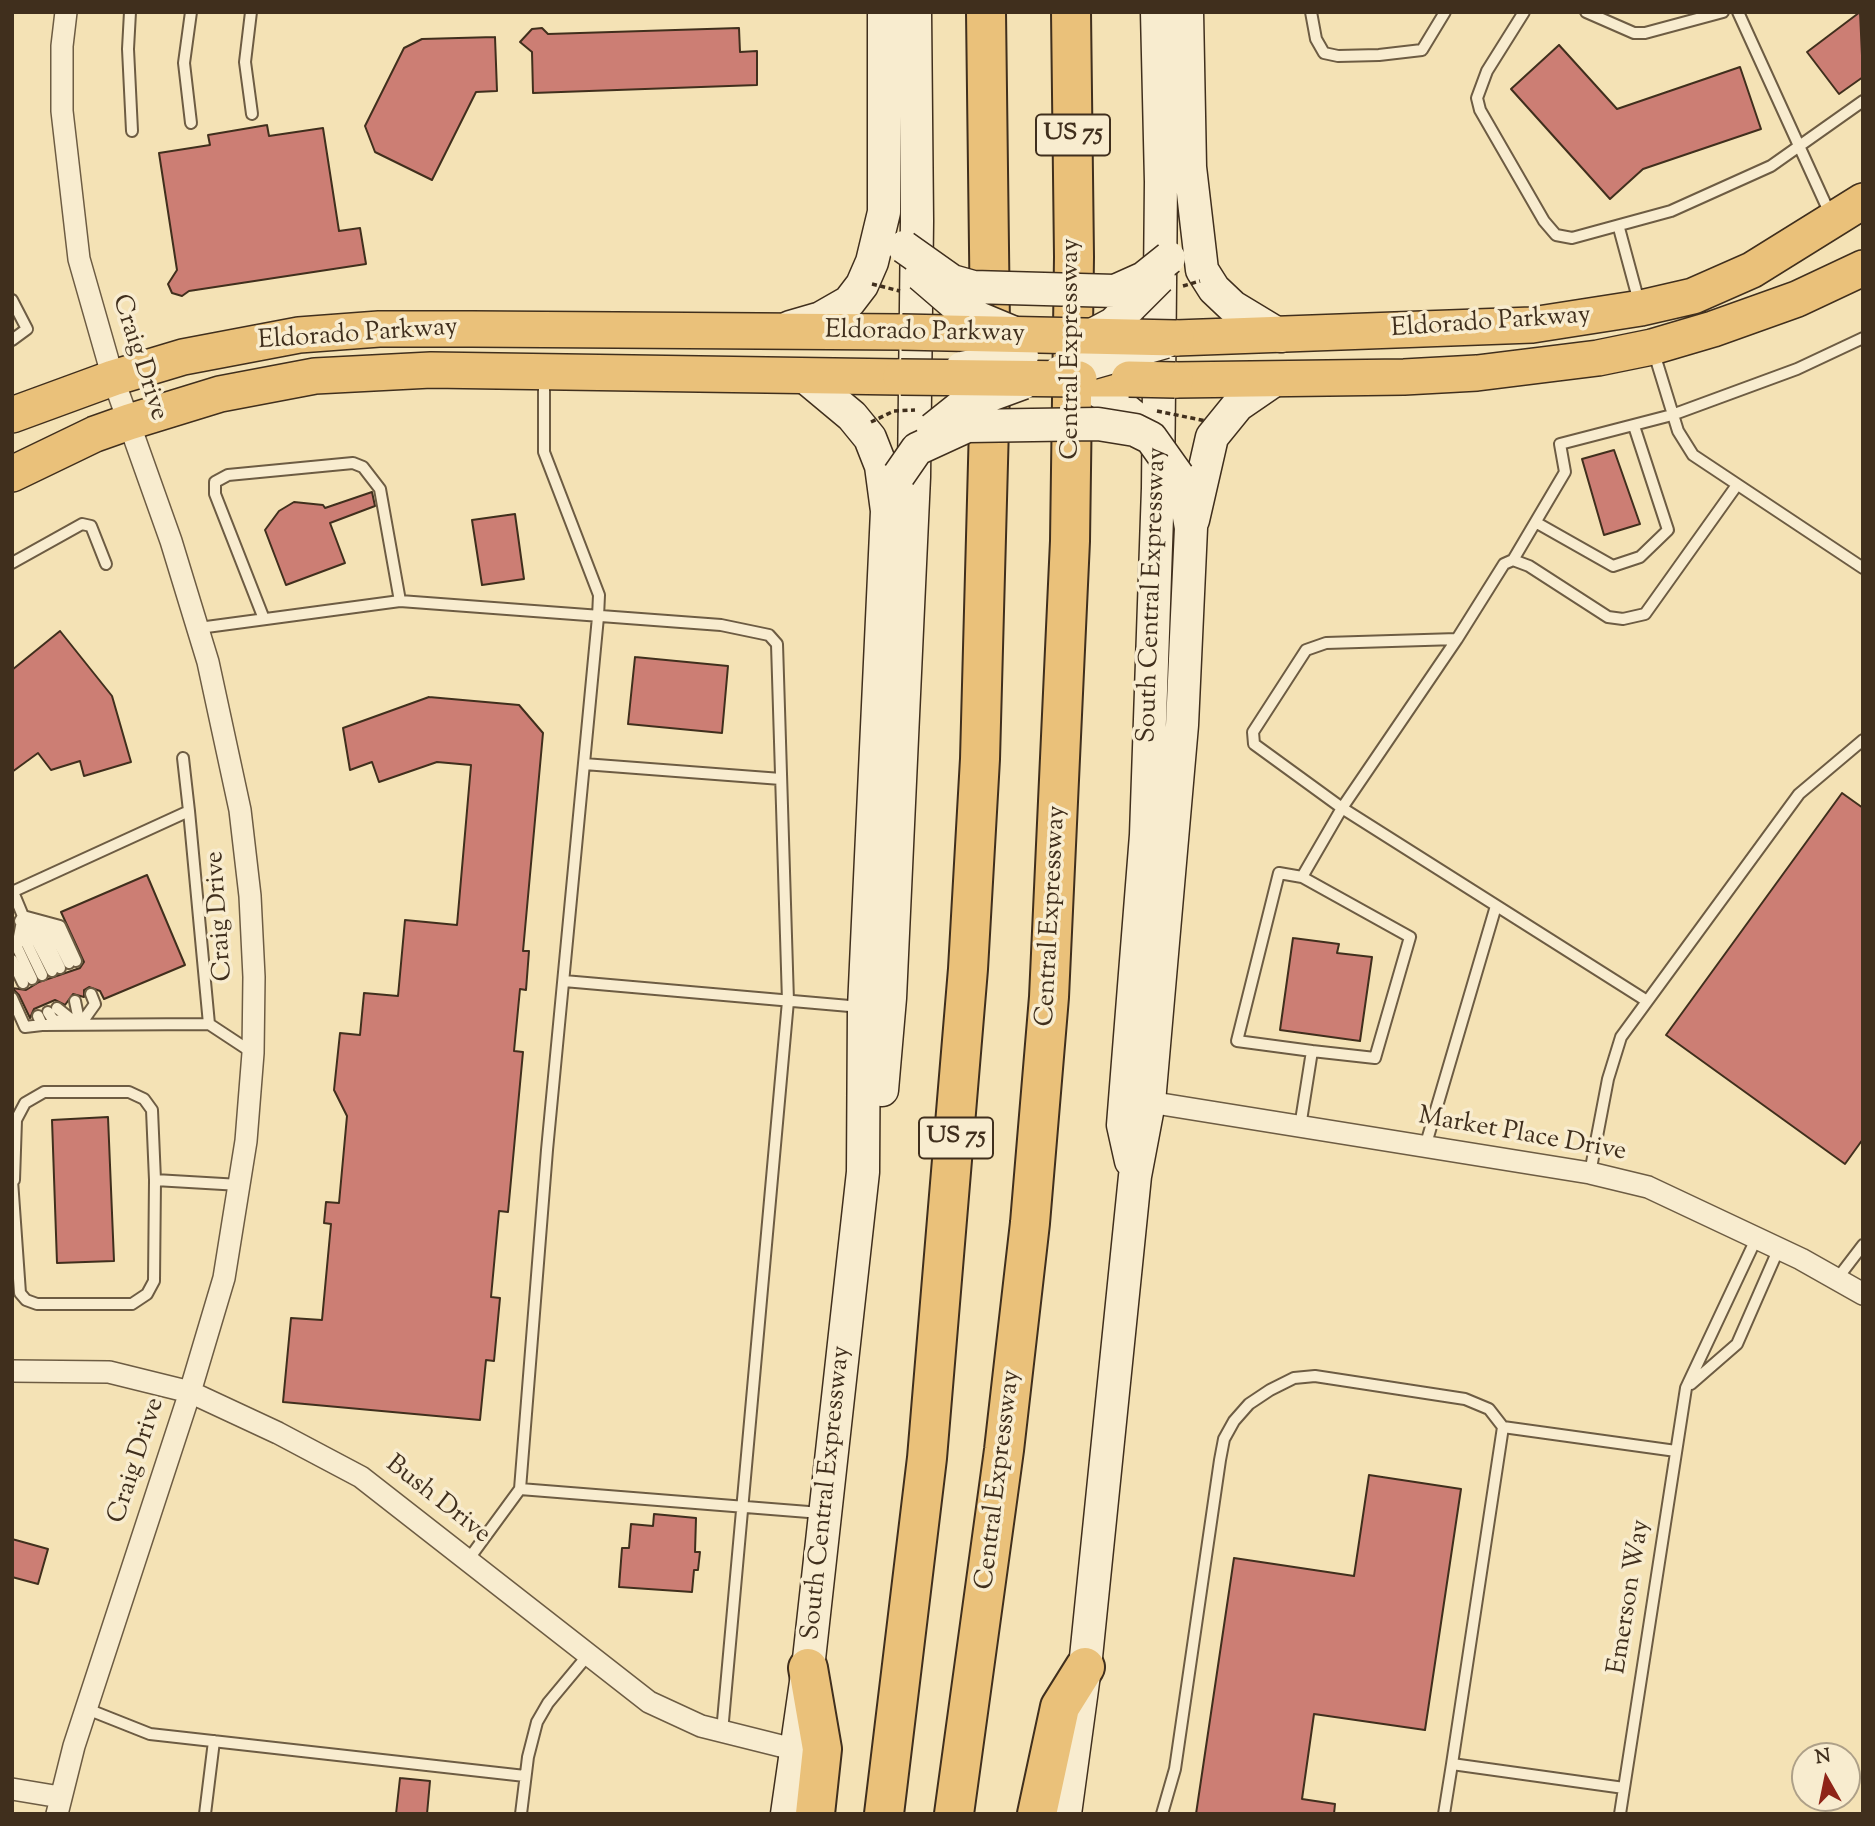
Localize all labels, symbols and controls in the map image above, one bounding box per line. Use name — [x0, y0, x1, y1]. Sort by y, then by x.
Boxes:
road number: US 75 — [1036, 114, 1110, 155]
street label: Central Expressway — [1057, 238, 1089, 460]
street label: Craig Drive — [103, 291, 173, 425]
street label: Eldorado Parkway — [1390, 301, 1592, 347]
street label: Eldorado Parkway — [257, 313, 459, 359]
street label: Eldorado Parkway — [825, 317, 1025, 351]
street label: South Central Expressway — [1133, 447, 1175, 743]
street label: Central Expressway — [1032, 805, 1074, 1027]
street label: Craig Drive — [201, 850, 241, 982]
street label: Market Place Drive — [1416, 1102, 1628, 1170]
road number: US 75 — [919, 1118, 993, 1158]
street label: South Central Expressway — [797, 1344, 859, 1642]
street label: Central Expressway — [971, 1368, 1029, 1592]
street label: Craig Drive — [103, 1394, 173, 1528]
street label: Bush Drive — [378, 1450, 496, 1552]
street label: Emerson Way — [1603, 1517, 1659, 1677]
north arrow — [1791, 1742, 1861, 1812]
text: N — [1813, 1743, 1833, 1772]

